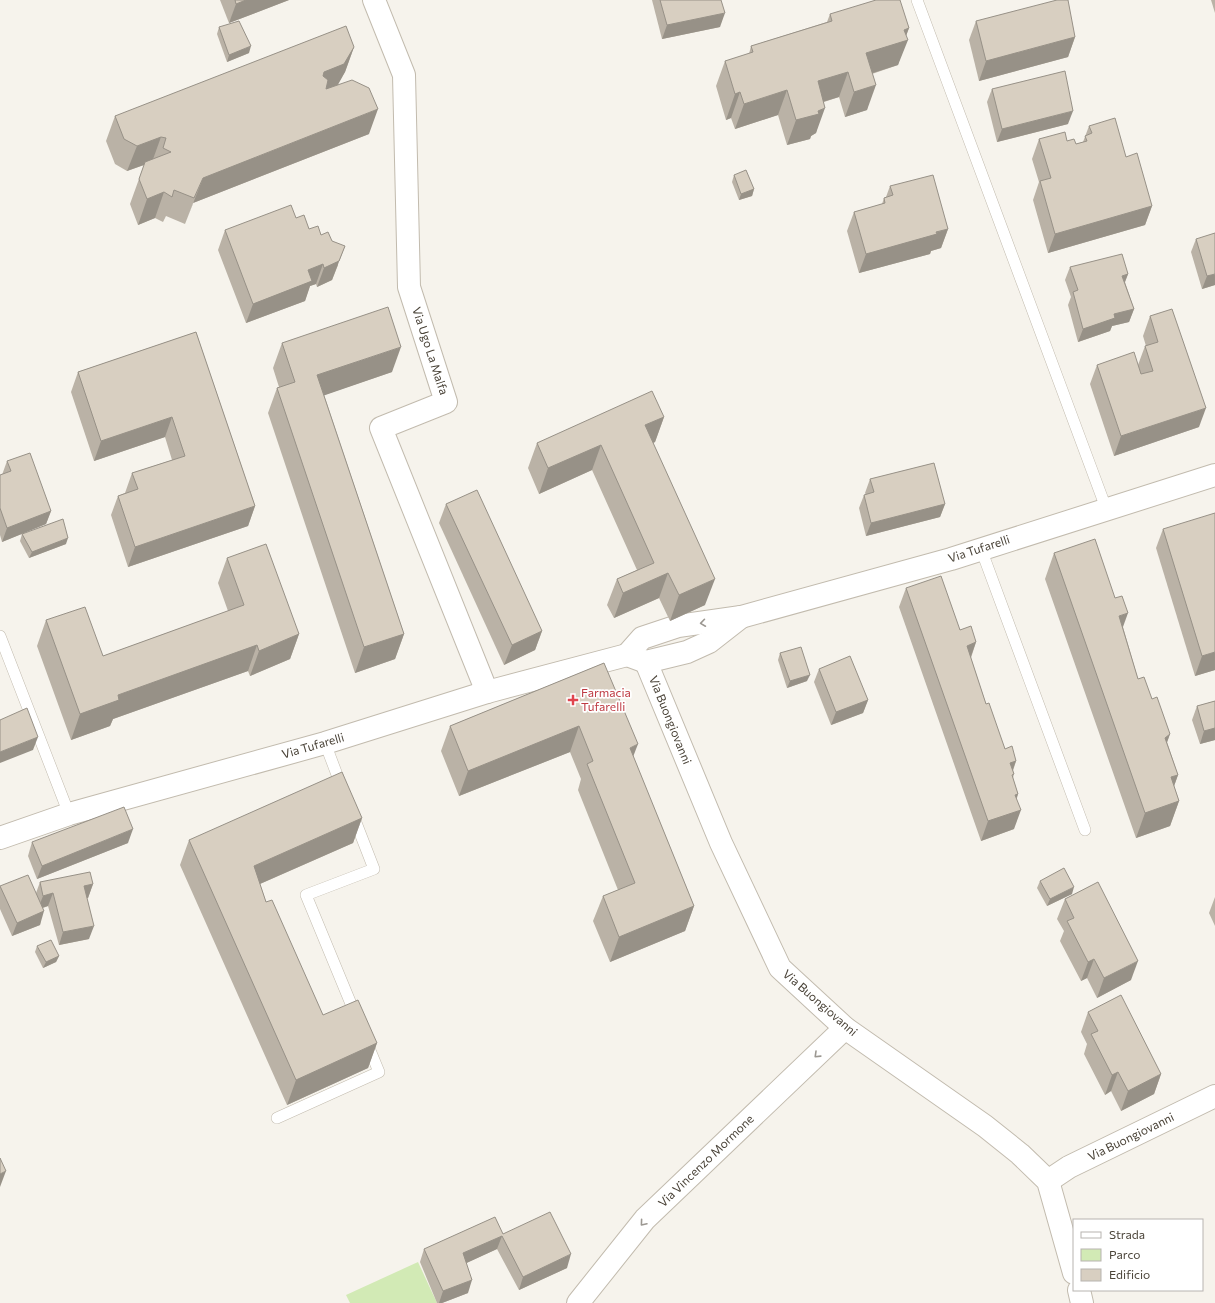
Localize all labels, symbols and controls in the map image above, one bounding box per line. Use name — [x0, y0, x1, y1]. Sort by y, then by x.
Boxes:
street label: Via Ugo La Malfa — [410, 305, 452, 396]
street label: Via Tufarelli — [946, 531, 1011, 565]
one-way arrow — [700, 618, 706, 627]
street label: Via Buongiovanni — [647, 673, 695, 766]
place label: Farmacia Tufarelli — [581, 685, 631, 713]
marker: Farmacia Tufarelli — [568, 695, 578, 705]
street label: Via Tufarelli — [280, 729, 346, 761]
street label: Via Buongiovanni — [781, 966, 861, 1038]
one-way arrow — [814, 1050, 822, 1057]
street label: Via Buongiovanni — [1085, 1109, 1176, 1163]
street label: Via Vincenzo Mormone — [655, 1111, 756, 1209]
one-way arrow — [640, 1218, 647, 1225]
legend — [1073, 1219, 1203, 1291]
text: Strada — [1109, 1227, 1145, 1241]
text: Parco — [1109, 1247, 1141, 1261]
text: Edificio — [1109, 1267, 1150, 1281]

